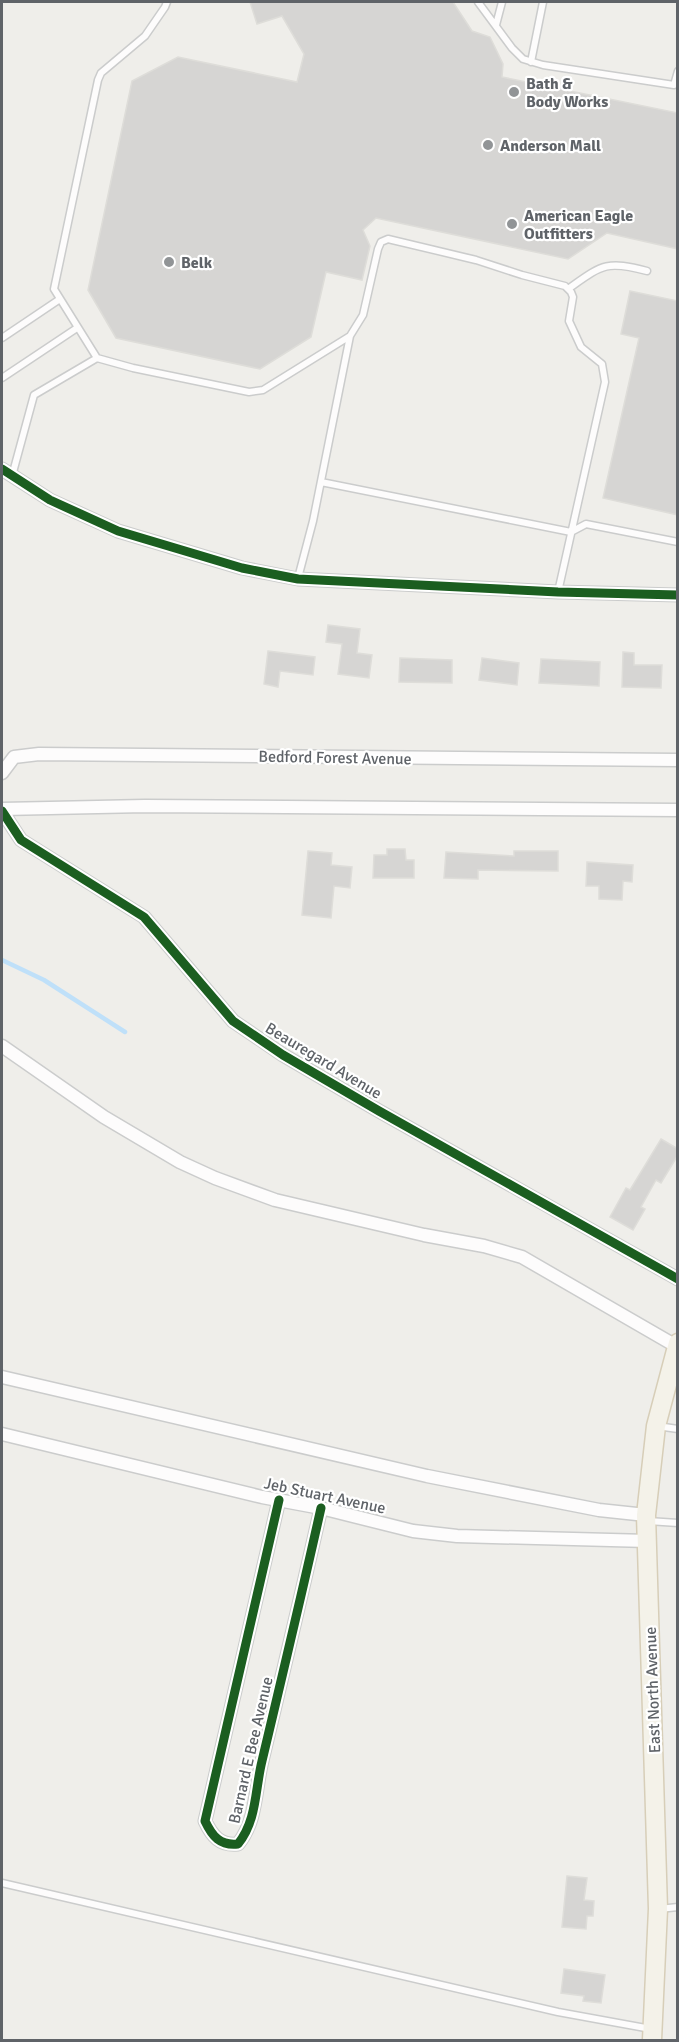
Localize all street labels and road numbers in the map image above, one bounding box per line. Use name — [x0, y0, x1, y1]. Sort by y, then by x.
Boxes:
street label: Bedford Forest Avenue — [258, 747, 412, 769]
street label: Beauregard Avenue — [262, 1018, 385, 1104]
street label: Jeb Stuart Avenue — [262, 1473, 387, 1519]
street label: East North Avenue — [641, 1626, 665, 1754]
street label: Barnard E Bee Avenue — [224, 1675, 278, 1826]

